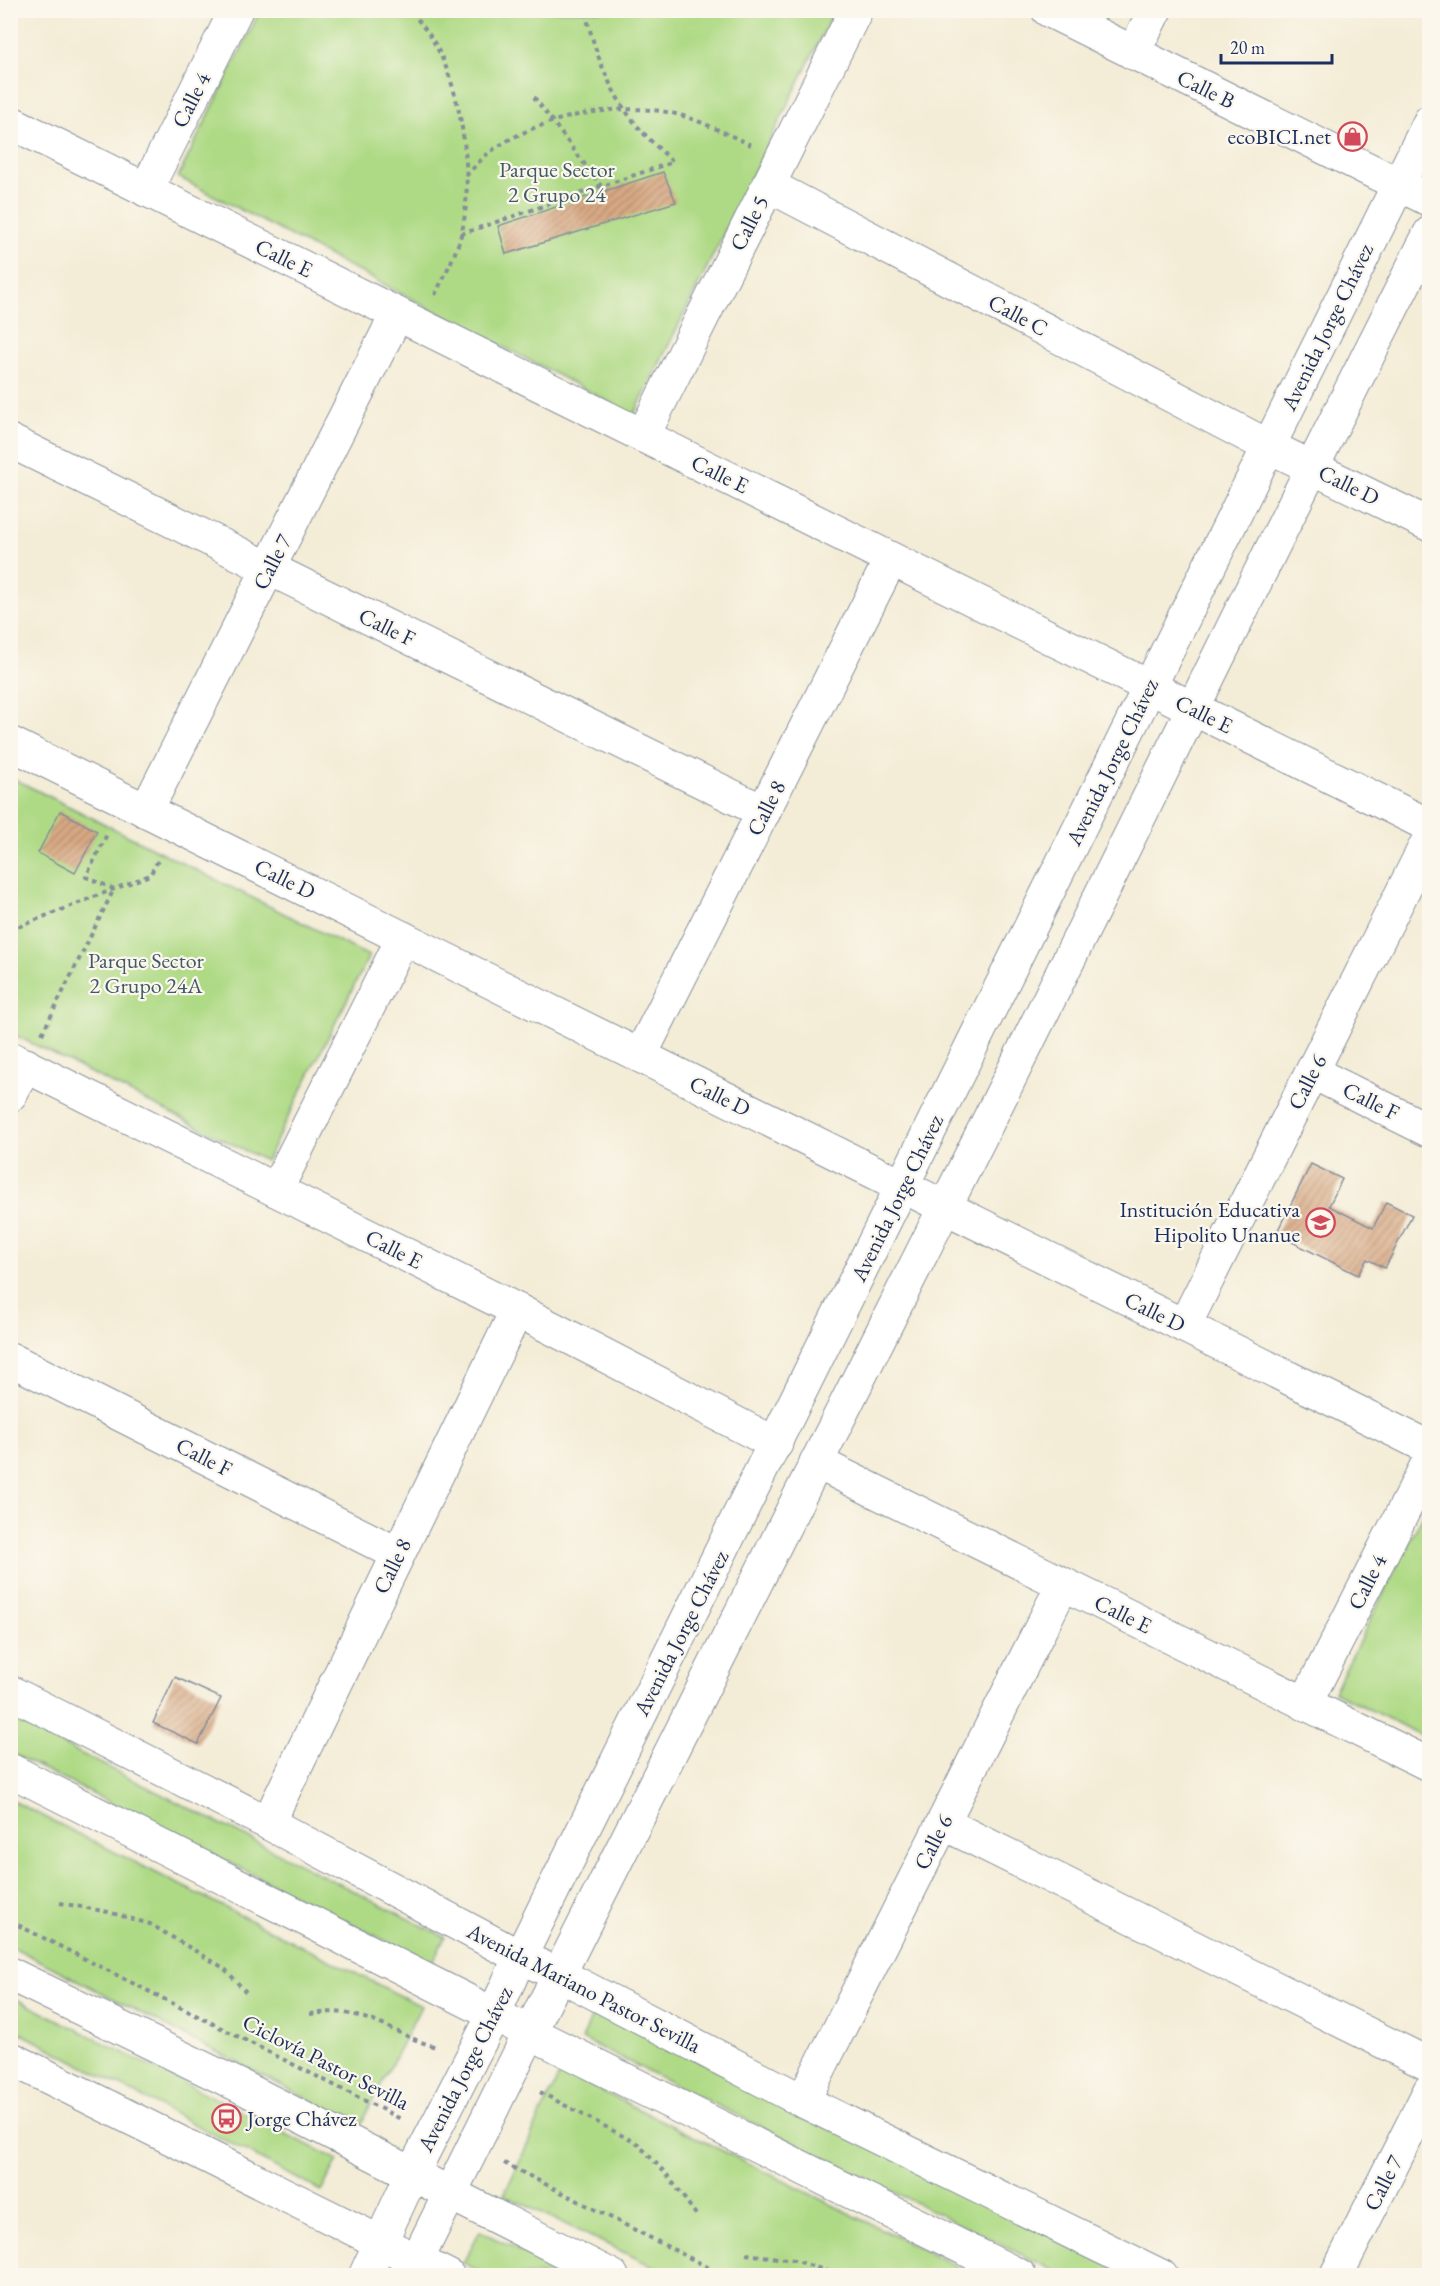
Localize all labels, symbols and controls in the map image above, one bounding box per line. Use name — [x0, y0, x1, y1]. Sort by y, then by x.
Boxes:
scale bar — [1221, 27, 1332, 65]
text: 20 m — [1230, 36, 1265, 59]
street label: Calle B — [1172, 63, 1240, 115]
street label: Calle 4 — [165, 67, 217, 133]
shop icon: ecoBICI.net — [1336, 120, 1368, 152]
place label: ecoBICI.net — [1228, 122, 1331, 151]
park label: Parque Sector 2 Grupo 24 — [499, 155, 616, 209]
street label: Calle 5 — [723, 190, 775, 256]
street label: Calle E — [251, 232, 317, 284]
street label: Avenida Jorge Chávez — [1274, 238, 1380, 416]
street label: Calle C — [983, 287, 1053, 343]
street label: Calle E — [687, 448, 753, 500]
street label: Calle D — [1314, 458, 1384, 512]
street label: Calle 7 — [246, 529, 298, 595]
street label: Calle F — [354, 601, 420, 653]
street label: Avenida Jorge Chávez — [1059, 673, 1165, 851]
street label: Calle E — [1171, 688, 1237, 740]
street label: Calle 8 — [740, 775, 792, 841]
street label: Calle D — [250, 852, 320, 906]
park label: Parque Sector 2 Grupo 24A — [88, 946, 205, 1000]
street label: Calle 6 — [1281, 1049, 1333, 1115]
street label: Calle D — [685, 1069, 755, 1123]
street label: Calle F — [1338, 1075, 1404, 1127]
street label: Avenida Jorge Chávez — [844, 1109, 950, 1287]
place label: Institución Educativa Hipolito Unanue — [1119, 1195, 1300, 1249]
school or university icon: Institución Educativa Hipolito Unanue — [1305, 1206, 1337, 1238]
street label: Calle E — [361, 1222, 427, 1276]
street label: Calle D — [1120, 1285, 1190, 1339]
street label: Calle F — [171, 1431, 237, 1483]
street label: Calle 8 — [366, 1533, 418, 1599]
street label: Avenida Jorge Chávez — [626, 1545, 736, 1722]
street label: Calle 4 — [1341, 1549, 1393, 1615]
street label: Calle E — [1090, 1588, 1156, 1640]
street label: Calle 6 — [907, 1809, 959, 1875]
street label: Avenida Mariano Pastor Sevilla — [461, 1916, 706, 2060]
street label: Avenida Jorge Chávez — [410, 1981, 520, 2158]
street label: Ciclovía Pastor Sevilla — [238, 2007, 415, 2117]
bus stop icon: Jorge Chávez — [210, 2102, 242, 2134]
place label: Jorge Chávez — [245, 2104, 357, 2133]
street label: Calle 7 — [1357, 2150, 1409, 2216]

